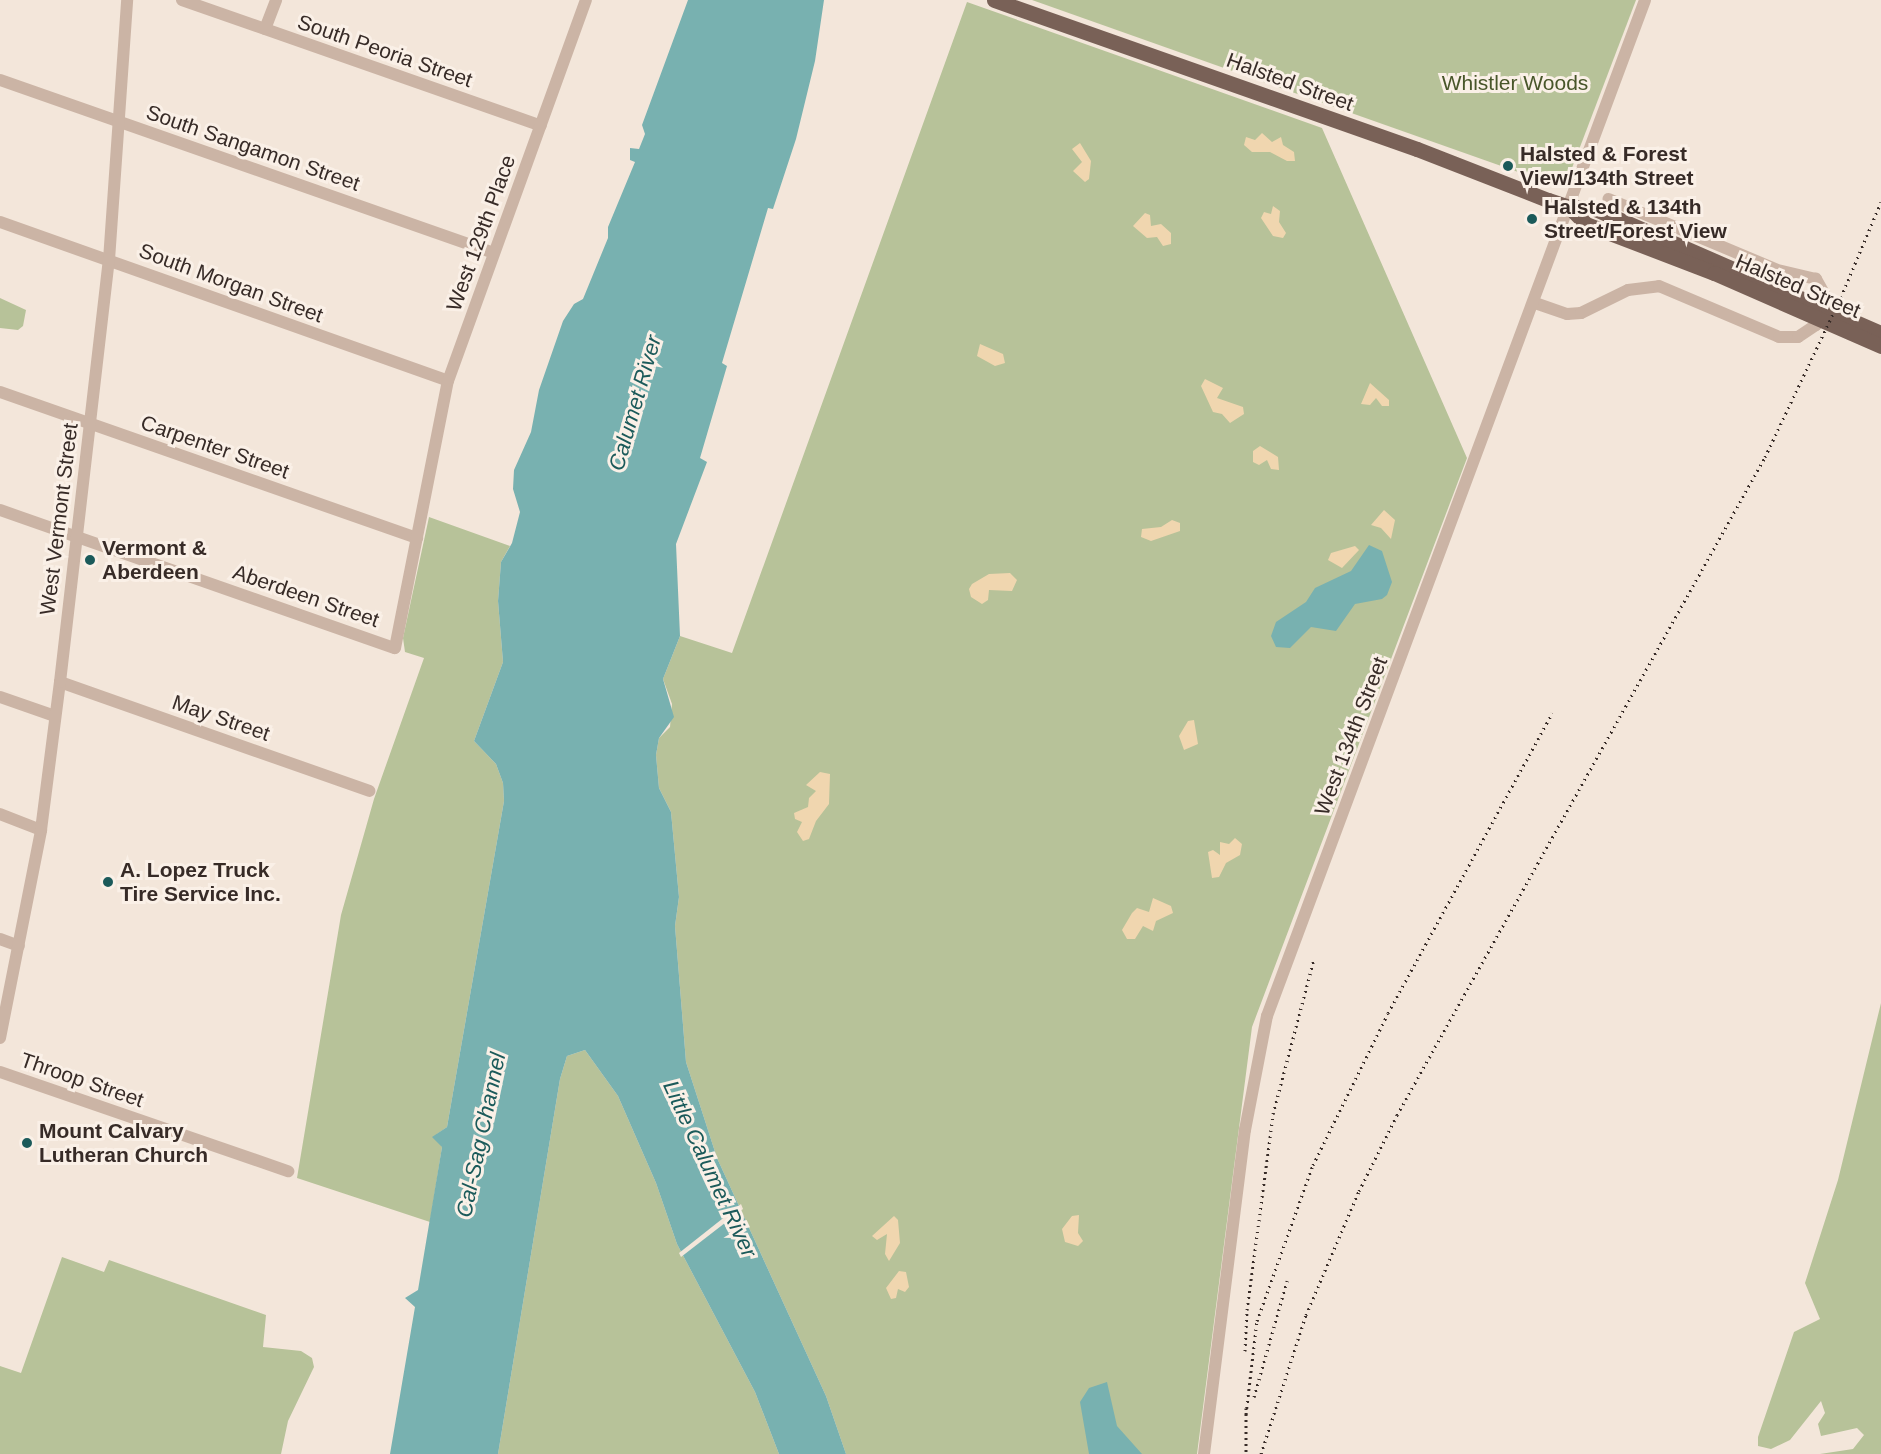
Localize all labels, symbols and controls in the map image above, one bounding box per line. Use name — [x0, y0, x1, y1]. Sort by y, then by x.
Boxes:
street label: South Peoria Street — [294, 9, 476, 93]
street label: Halsted Street — [1223, 47, 1357, 117]
park label: Whistler Woods — [1442, 70, 1588, 96]
street label: South Sangamon Street — [143, 100, 363, 196]
place label: Halsted & Forest View/134th Street — [1520, 141, 1694, 191]
street label: West 129th Place — [441, 152, 521, 314]
marker: Halsted & Forest View/134th Street — [1501, 159, 1515, 173]
place label: Halsted & 134th Street/Forest View — [1544, 194, 1727, 244]
marker: Halsted & 134th Street/Forest View — [1525, 212, 1539, 226]
street label: South Morgan Street — [136, 238, 326, 328]
street label: Halsted Street — [1732, 248, 1864, 324]
water label: Calumet River — [603, 332, 667, 474]
street label: Carpenter Street — [138, 410, 292, 484]
street label: West Vermont Street — [35, 422, 83, 616]
place label: Vermont & Aberdeen — [102, 535, 207, 585]
marker: Vermont & Aberdeen — [83, 553, 97, 567]
street label: Aberdeen Street — [230, 559, 382, 633]
street label: West 134th Street — [1309, 653, 1393, 819]
street label: May Street — [169, 690, 273, 746]
place label: A. Lopez Truck Tire Service Inc. — [120, 857, 281, 907]
marker: A. Lopez Truck Tire Service Inc. — [101, 875, 115, 889]
street label: Throop Street — [17, 1047, 147, 1113]
water label: Cal-Sag Channel — [451, 1050, 511, 1220]
water label: Little Calumet River — [657, 1076, 763, 1262]
place label: Mount Calvary Lutheran Church — [39, 1118, 208, 1168]
marker: Mount Calvary Lutheran Church — [20, 1136, 34, 1150]

